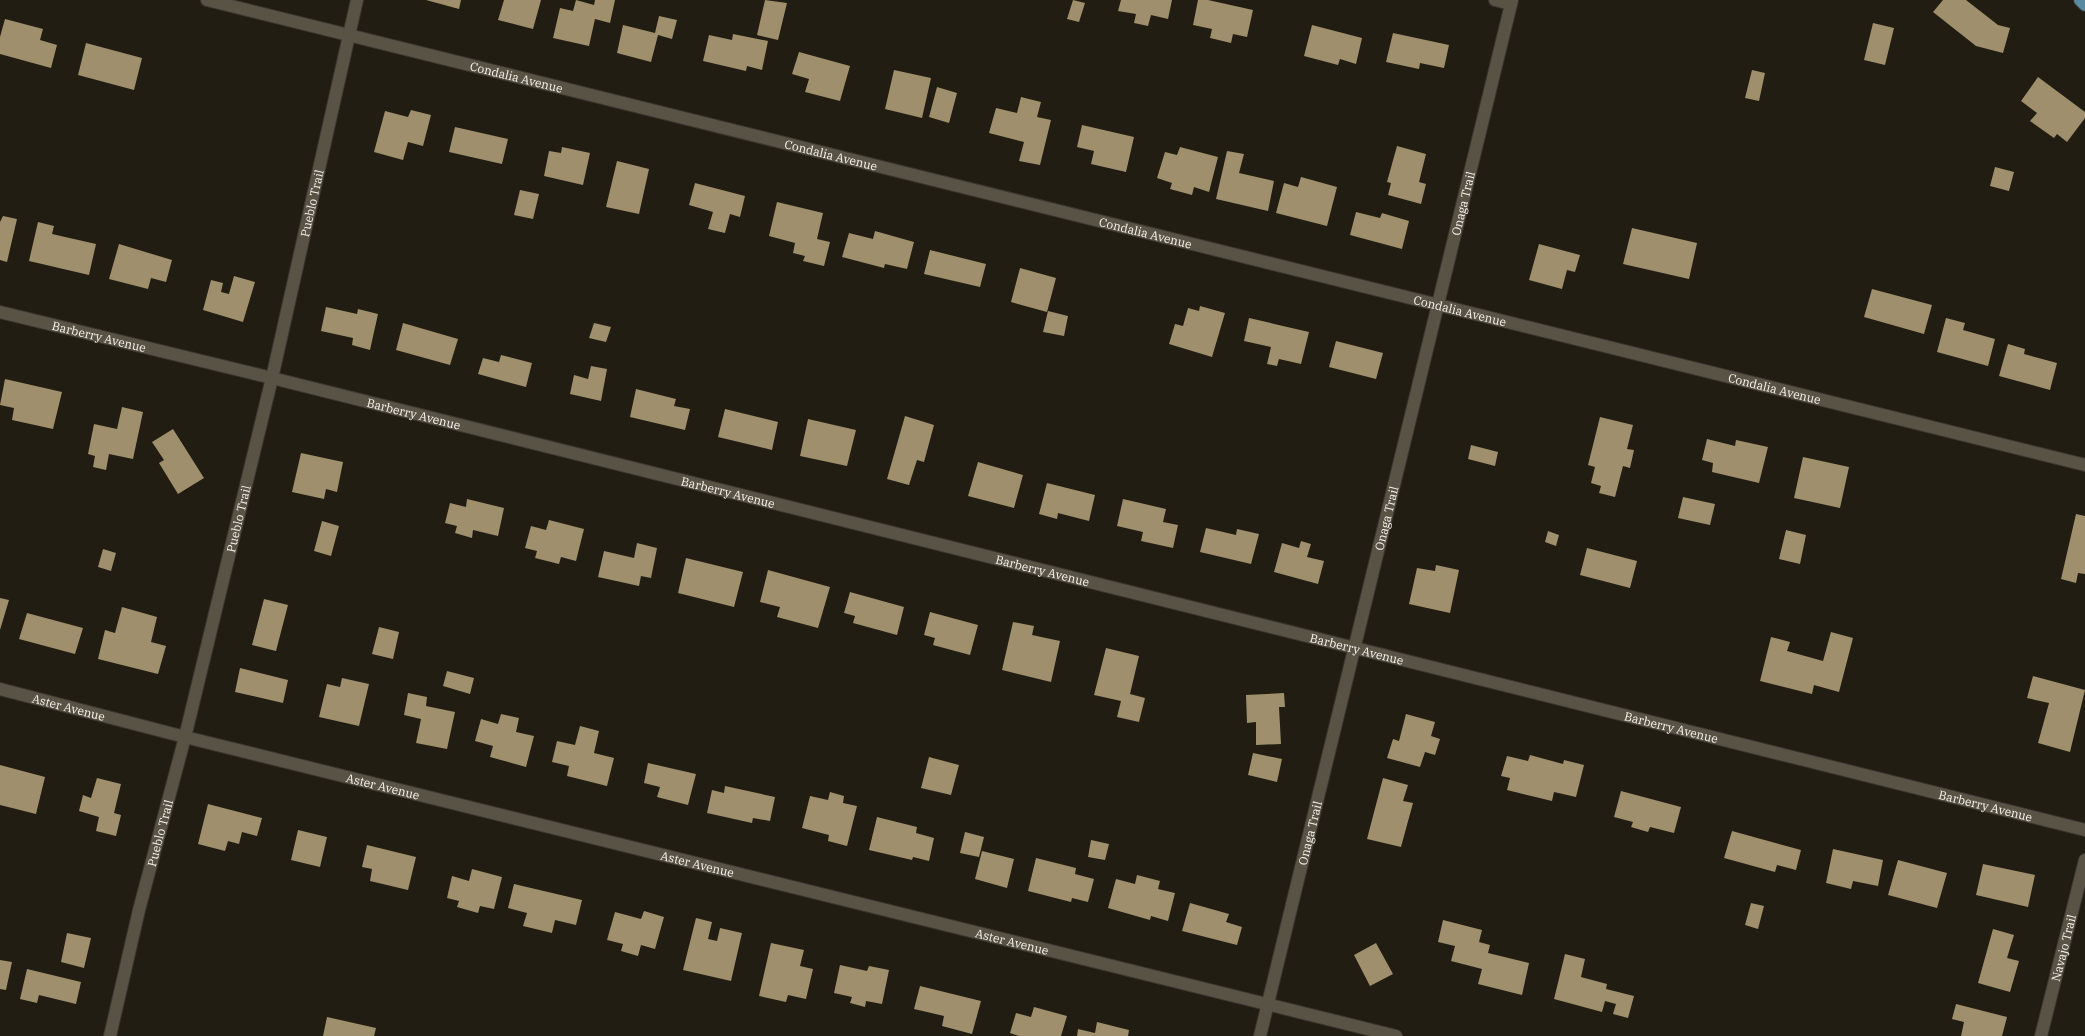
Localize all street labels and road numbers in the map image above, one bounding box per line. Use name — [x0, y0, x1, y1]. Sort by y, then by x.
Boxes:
street label: Condalia Avenue — [469, 58, 565, 95]
street label: Condalia Avenue — [783, 136, 879, 173]
street label: Pueblo Trail — [296, 168, 326, 238]
street label: Onaga Trail — [1448, 169, 1478, 237]
street label: Condalia Avenue — [1098, 214, 1194, 251]
street label: Condalia Avenue — [1412, 292, 1508, 329]
street label: Barberry Avenue — [51, 317, 148, 355]
street label: Condalia Avenue — [1727, 369, 1823, 407]
street label: Barberry Avenue — [365, 394, 462, 432]
street label: Barberry Avenue — [680, 473, 777, 511]
street label: Pueblo Trail — [223, 483, 253, 554]
street label: Onaga Trail — [1371, 484, 1401, 552]
street label: Barberry Avenue — [994, 551, 1091, 589]
street label: Barberry Avenue — [1308, 630, 1405, 667]
street label: Aster Avenue — [31, 690, 107, 724]
street label: Barberry Avenue — [1623, 708, 1720, 746]
street label: Aster Avenue — [345, 770, 421, 802]
street label: Barberry Avenue — [1937, 786, 2034, 824]
street label: Pueblo Trail — [143, 797, 176, 868]
street label: Onaga Trail — [1294, 799, 1325, 867]
street label: Aster Avenue — [659, 847, 736, 880]
street label: Navajo Trail — [2047, 912, 2079, 983]
street label: Aster Avenue — [974, 925, 1050, 957]

